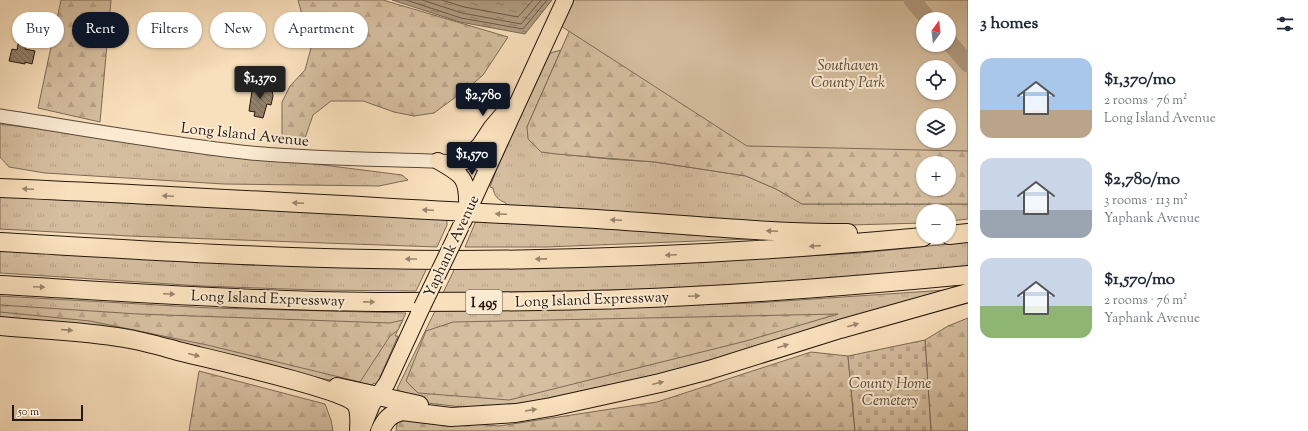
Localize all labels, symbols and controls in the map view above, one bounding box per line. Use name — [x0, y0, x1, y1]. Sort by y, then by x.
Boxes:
chip: Buy — [12, 12, 64, 48]
chip: Rent — [72, 12, 129, 48]
chip: Filters — [137, 12, 202, 48]
chip: New — [210, 12, 266, 48]
chip: Apartment — [274, 12, 368, 48]
north arrow — [916, 12, 956, 52]
map controls — [916, 12, 956, 244]
text: 3 homes — [980, 12, 1038, 36]
icon: filters — [1274, 13, 1296, 35]
park label: Southaven County Park — [811, 56, 885, 94]
button: locate — [916, 60, 956, 100]
pin: $1,370 — [227, 66, 293, 100]
text: $1,370/mo — [1104, 68, 1176, 92]
text: $1,370 — [244, 70, 277, 88]
icon: home — [1012, 74, 1060, 122]
pin: $2,780 — [450, 83, 516, 117]
text: $2,780 — [465, 87, 501, 105]
text: 2 rooms · 76 m² — [1104, 92, 1188, 110]
button: layers — [916, 108, 956, 148]
text: Long Island Avenue — [1104, 110, 1216, 128]
street label: Long Island Avenue — [180, 118, 310, 153]
pin: $1,570 — [439, 142, 505, 176]
text: $1,570 — [456, 146, 488, 164]
button: + — [916, 156, 956, 196]
text: $2,780/mo — [1104, 168, 1180, 192]
icon: home — [1012, 174, 1060, 222]
one-way arrow — [21, 186, 34, 192]
street label: Yaphank Avenue — [419, 192, 485, 301]
text: 3 rooms · 113 m² — [1104, 192, 1188, 210]
one-way arrow — [162, 193, 174, 200]
one-way arrow — [292, 200, 304, 207]
button: − — [916, 204, 956, 244]
one-way arrow — [421, 207, 434, 213]
one-way arrow — [495, 210, 507, 217]
text: Yaphank Avenue — [1104, 210, 1200, 228]
one-way arrow — [610, 217, 622, 224]
one-way arrow — [766, 227, 778, 234]
one-way arrow — [809, 242, 821, 249]
one-way arrow — [665, 251, 677, 258]
one-way arrow — [535, 255, 547, 262]
one-way arrow — [404, 256, 417, 262]
text: $1,570/mo — [1104, 268, 1175, 292]
icon: home — [1012, 274, 1060, 322]
one-way arrow — [33, 283, 45, 290]
street label: Long Island Expressway — [191, 286, 346, 313]
street label: Long Island Expressway — [515, 287, 670, 314]
road number: I 495 — [466, 290, 502, 314]
one-way arrow — [163, 291, 176, 297]
text: 2 rooms · 76 m² — [1104, 292, 1188, 310]
one-way arrow — [688, 293, 701, 299]
one-way arrow — [363, 298, 375, 305]
text: Yaphank Avenue — [1104, 310, 1200, 328]
one-way arrow — [847, 322, 859, 328]
one-way arrow — [61, 327, 73, 334]
one-way arrow — [777, 343, 789, 349]
one-way arrow — [188, 352, 200, 358]
park label: County Home Cemetery — [849, 374, 931, 412]
one-way arrow — [652, 380, 665, 386]
scale bar — [12, 403, 83, 422]
text: 50 m — [18, 404, 39, 420]
one-way arrow — [525, 407, 537, 413]

